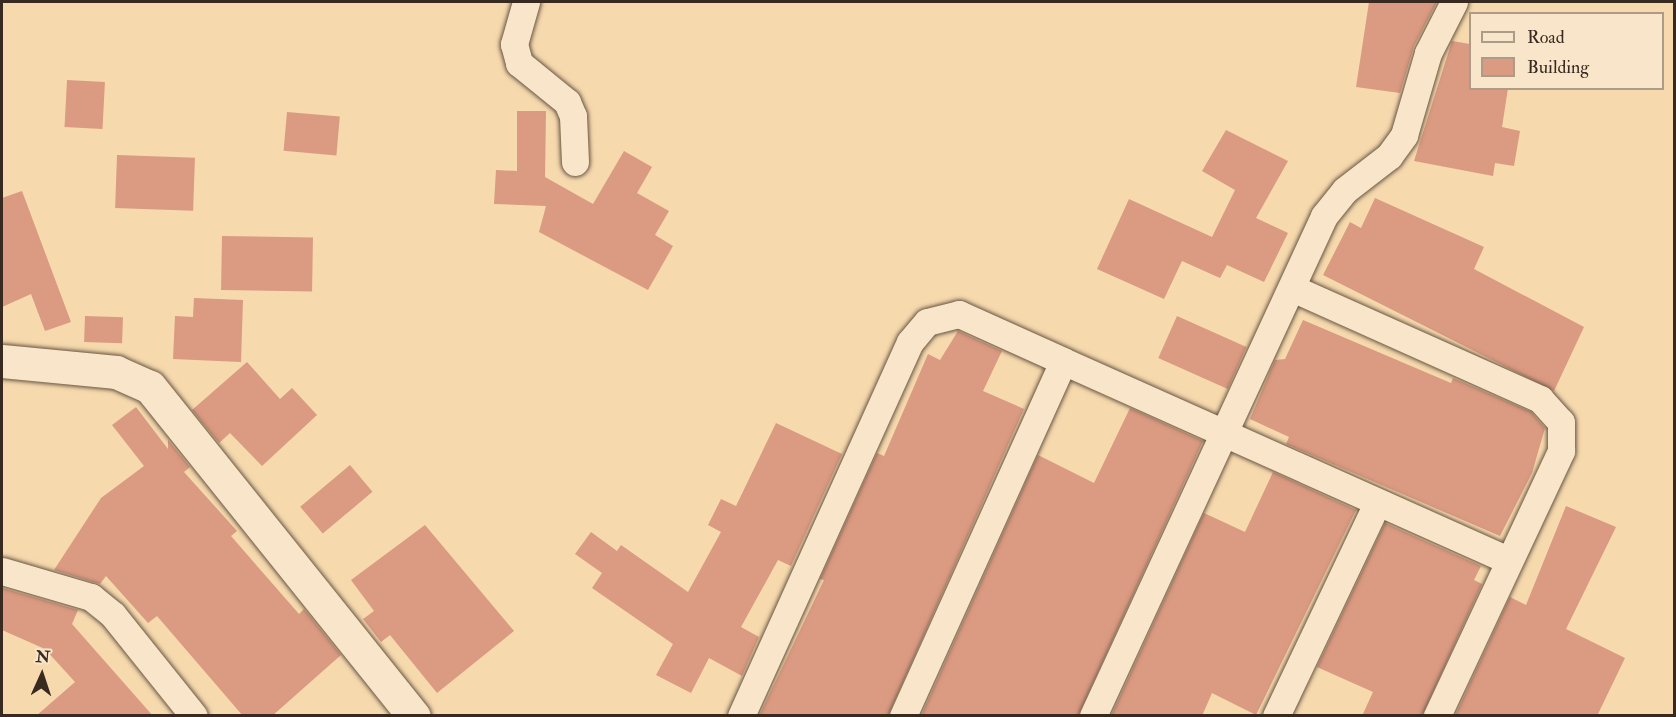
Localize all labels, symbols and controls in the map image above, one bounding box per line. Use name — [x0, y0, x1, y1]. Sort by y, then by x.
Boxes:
legend — [1469, 12, 1664, 90]
text: Road — [1527, 26, 1565, 49]
text: Building — [1527, 56, 1589, 79]
north arrow — [12, 645, 72, 705]
text: N — [35, 647, 51, 667]

